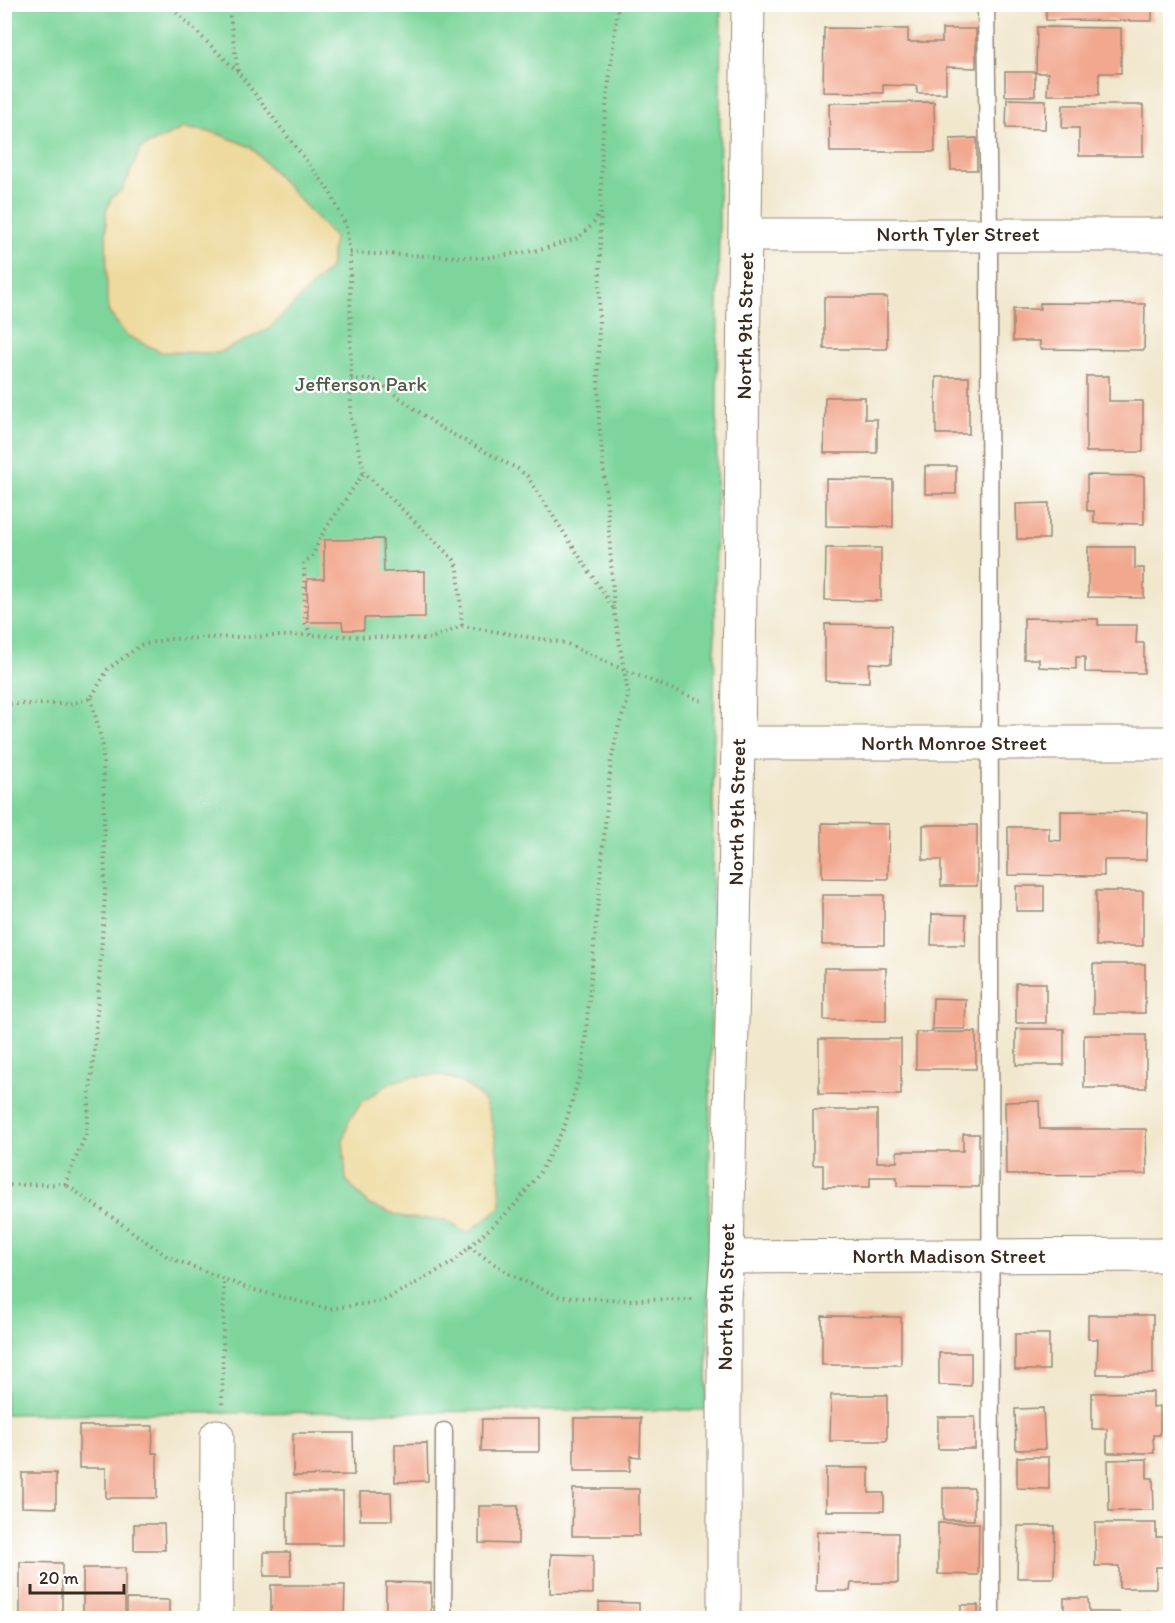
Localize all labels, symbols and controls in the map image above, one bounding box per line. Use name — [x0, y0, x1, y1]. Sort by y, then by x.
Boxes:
street label: North Tyler Street — [876, 221, 1040, 246]
street label: North 9th Street — [731, 252, 758, 400]
park label: Jefferson Park — [295, 371, 427, 396]
street label: North Monroe Street — [861, 730, 1047, 755]
street label: North 9th Street — [723, 738, 750, 886]
street label: North 9th Street — [712, 1223, 739, 1371]
street label: North Madison Street — [852, 1243, 1046, 1268]
scale bar — [30, 1557, 124, 1595]
text: 20 m — [39, 1567, 79, 1589]

